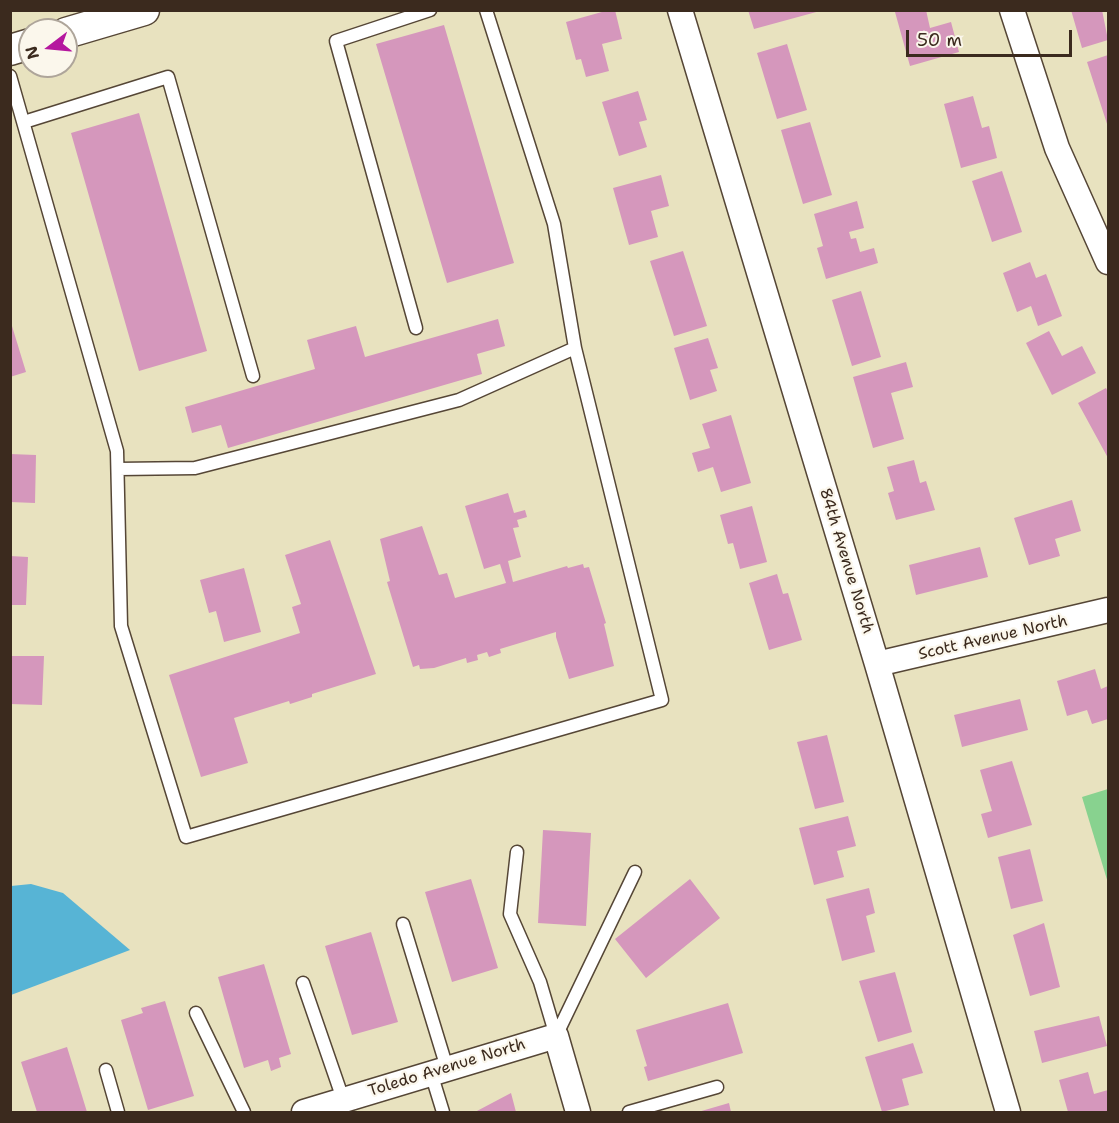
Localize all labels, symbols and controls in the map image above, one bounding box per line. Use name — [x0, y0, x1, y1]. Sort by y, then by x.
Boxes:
north arrow — [18, 18, 78, 78]
scale bar — [909, 18, 1076, 56]
text: 50 m — [917, 28, 962, 52]
text: N — [20, 44, 44, 62]
street label: 84th Avenue North — [815, 486, 877, 636]
street label: Scott Avenue North — [917, 612, 1069, 664]
street label: Toledo Avenue North — [366, 1035, 528, 1101]

